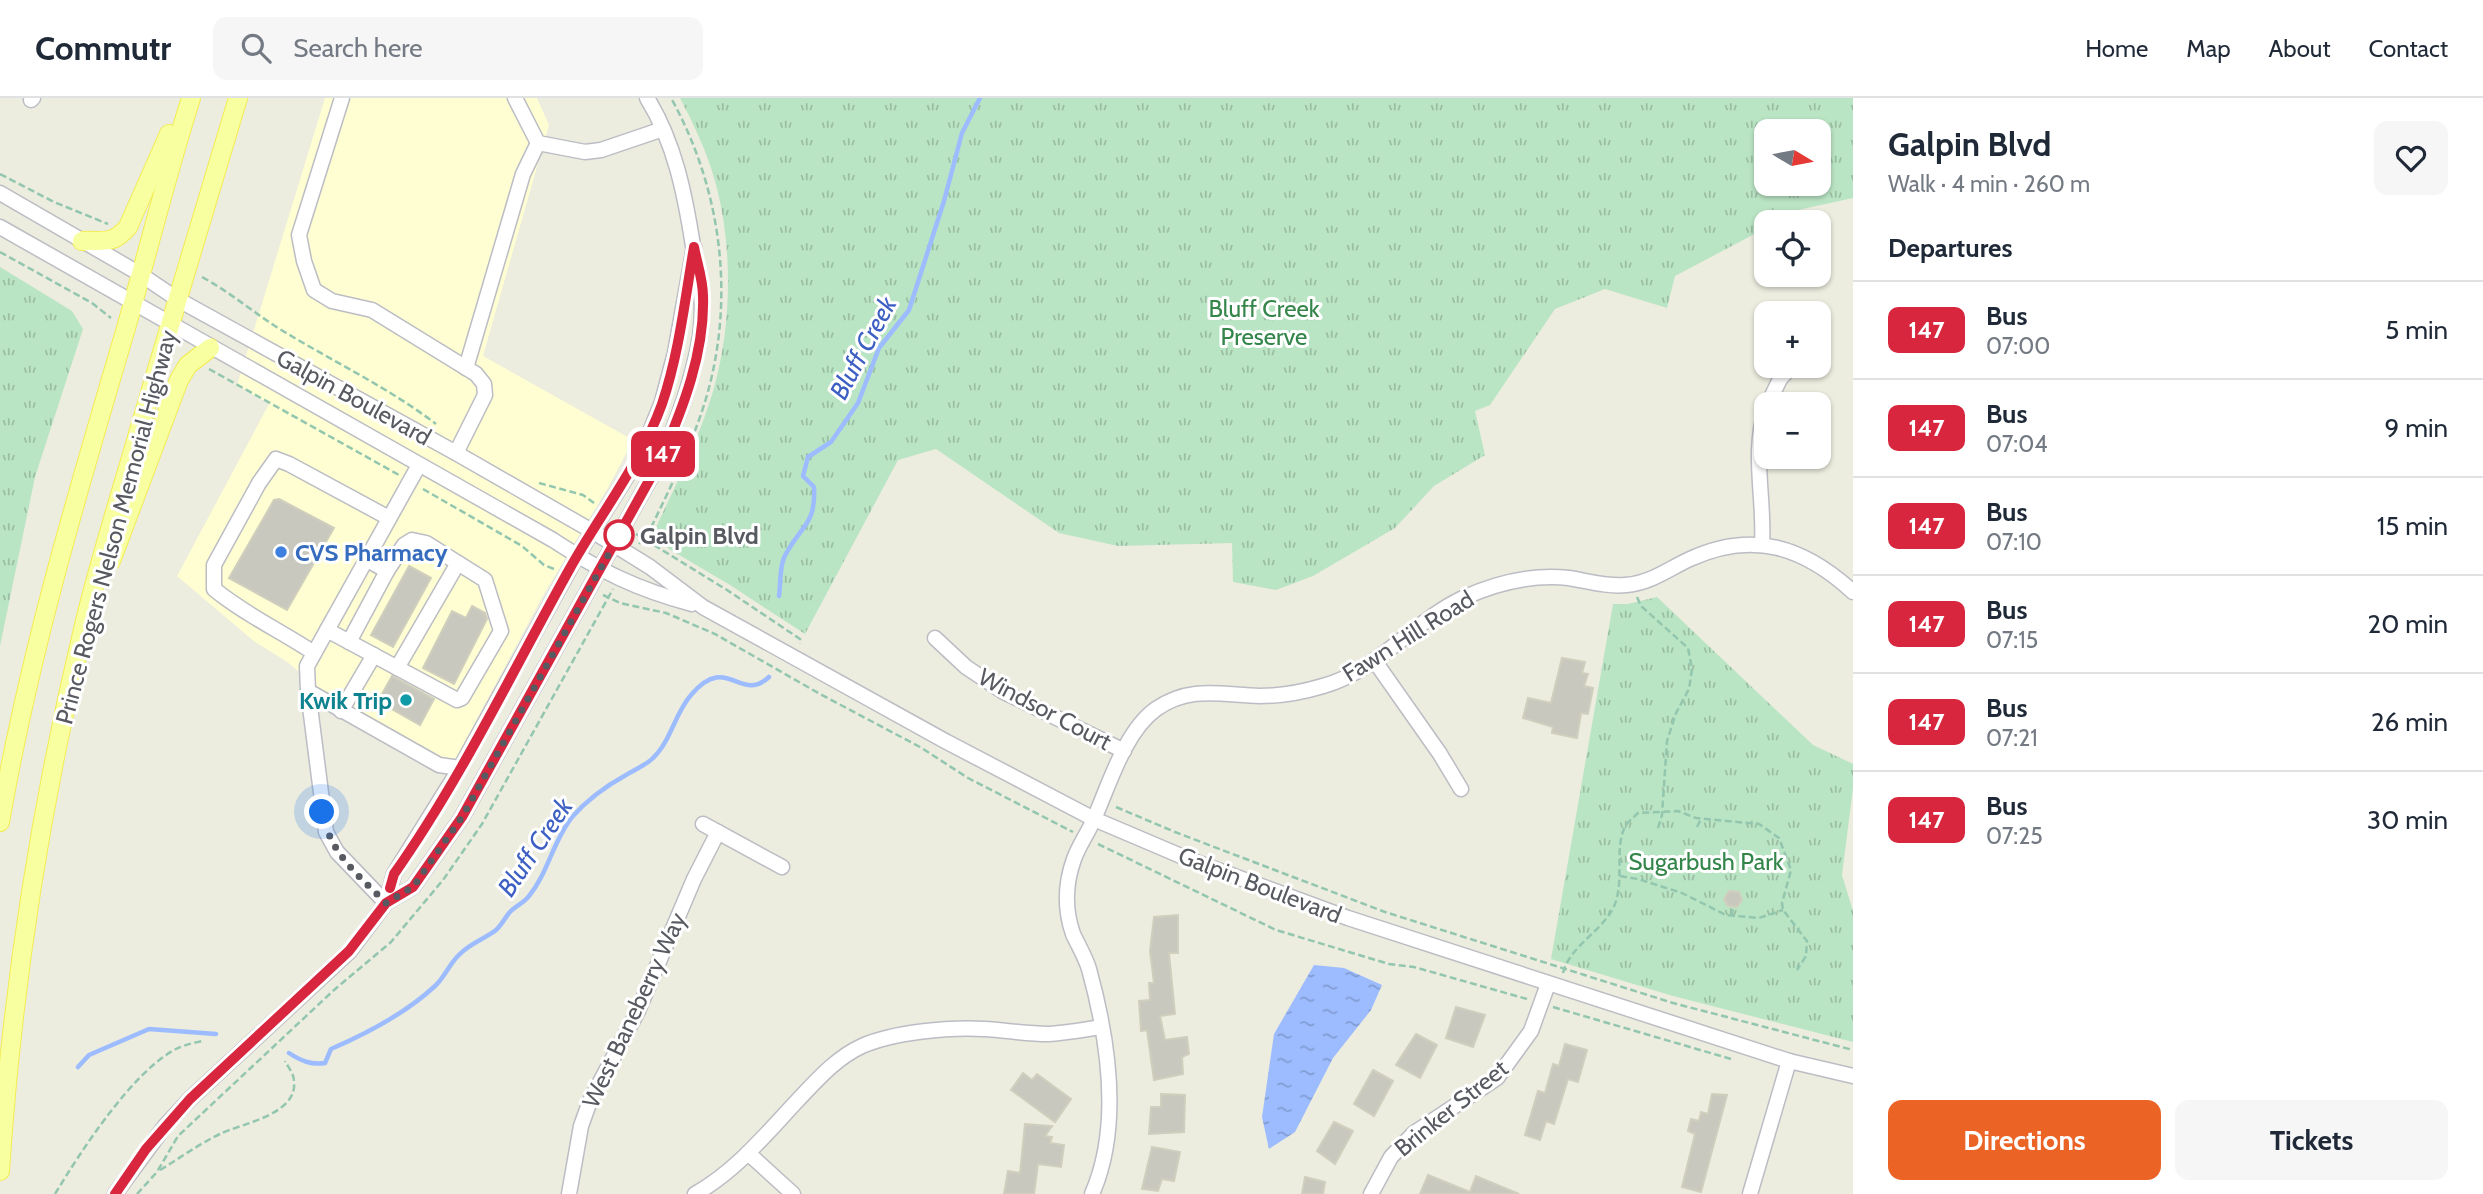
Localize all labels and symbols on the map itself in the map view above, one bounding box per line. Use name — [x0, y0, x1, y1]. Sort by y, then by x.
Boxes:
north arrow — [1754, 119, 1830, 196]
water label: Bluff Creek — [823, 290, 904, 405]
park label: Bluff Creek Preserve — [1209, 294, 1320, 351]
street label: Prince Rogers Nelson Memorial Highway — [49, 327, 183, 727]
street label: Galpin Boulevard — [272, 343, 436, 451]
line badge: 147 — [623, 431, 703, 477]
marker: Galpin Blvd — [604, 520, 634, 550]
place label: Galpin Blvd — [640, 521, 759, 550]
place label: CVS Pharmacy — [295, 538, 448, 567]
marker: CVS Pharmacy — [273, 544, 289, 560]
street label: Fawn Hill Road — [1337, 584, 1479, 688]
street label: Windsor Court — [974, 662, 1116, 756]
place label: Kwik Trip — [299, 686, 392, 715]
marker: Kwik Trip — [398, 692, 414, 708]
water label: Bluff Creek — [490, 791, 580, 902]
your location — [304, 794, 339, 829]
street label: Galpin Boulevard — [1174, 841, 1346, 929]
park label: Sugarbush Park — [1629, 847, 1784, 876]
street label: West Baneberry Way — [576, 908, 692, 1112]
street label: Brinker Street — [1388, 1053, 1514, 1163]

